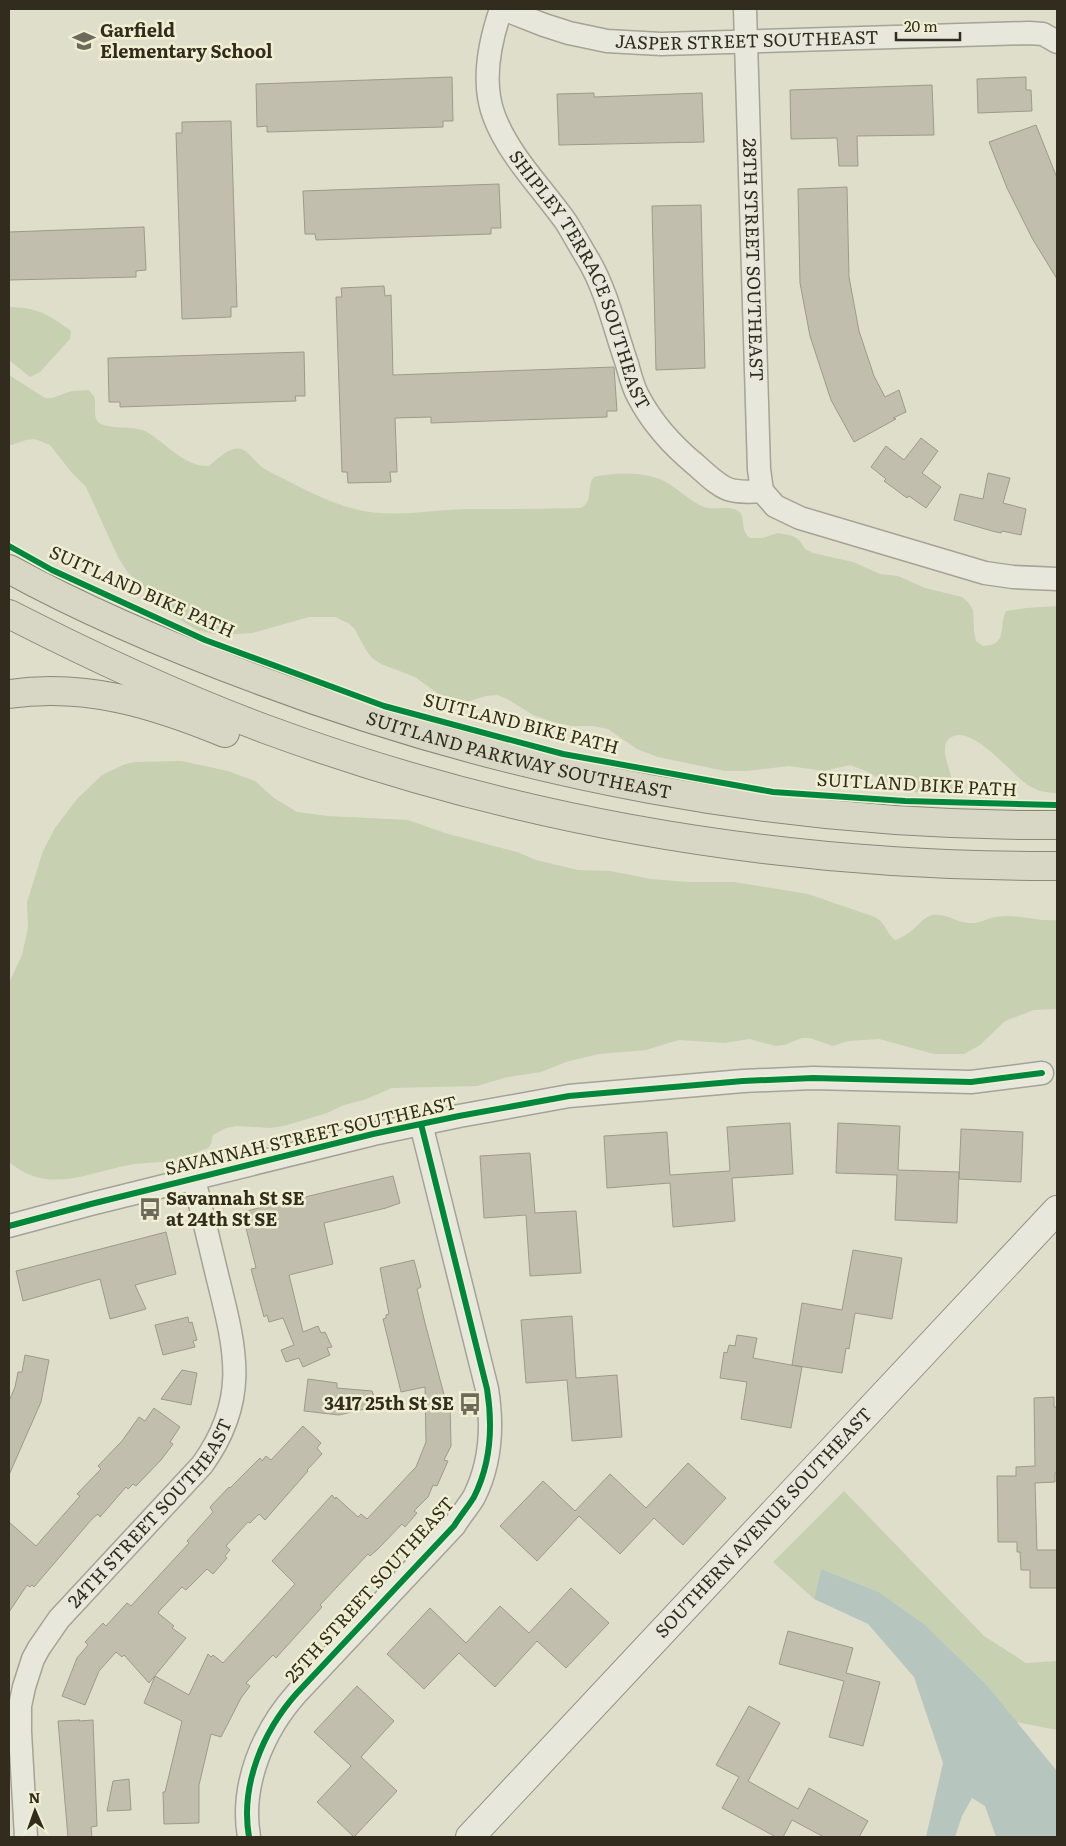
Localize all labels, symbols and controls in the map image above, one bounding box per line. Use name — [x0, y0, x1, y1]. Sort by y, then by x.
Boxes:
scale bar — [896, 10, 960, 42]
text: 20 m — [904, 14, 938, 37]
place label: Garfield Elementary School — [100, 16, 273, 64]
street label: JASPER STREET SOUTHEAST — [614, 23, 879, 56]
school or university icon: Garfield Elementary School — [71, 28, 97, 54]
street label: 28TH STREET SOUTHEAST — [737, 138, 771, 382]
street label: SHIPLEY TERRACE SOUTHEAST — [503, 144, 658, 414]
street label: SUITLAND BIKE PATH — [46, 538, 240, 644]
street label: SUITLAND BIKE PATH — [421, 685, 622, 760]
street label: SUITLAND PARKWAY SOUTHEAST — [363, 703, 674, 805]
street label: SUITLAND BIKE PATH — [816, 765, 1018, 802]
street label: SAVANNAH STREET SOUTHEAST — [162, 1088, 459, 1181]
place label: Savannah St SE at 24th St SE — [166, 1184, 304, 1232]
bus stop icon: Savannah St SE at 24th St SE — [137, 1196, 163, 1222]
place label: 3417 25th St SE — [324, 1389, 454, 1416]
bus stop icon: 3417 25th St SE — [457, 1391, 483, 1417]
street label: SOUTHERN AVENUE SOUTHEAST — [648, 1401, 878, 1643]
street label: 24TH STREET SOUTHEAST — [61, 1414, 238, 1613]
street label: 25TH STREET SOUTHEAST — [278, 1490, 460, 1688]
north arrow — [10, 1786, 60, 1836]
text: N — [28, 1787, 41, 1807]

